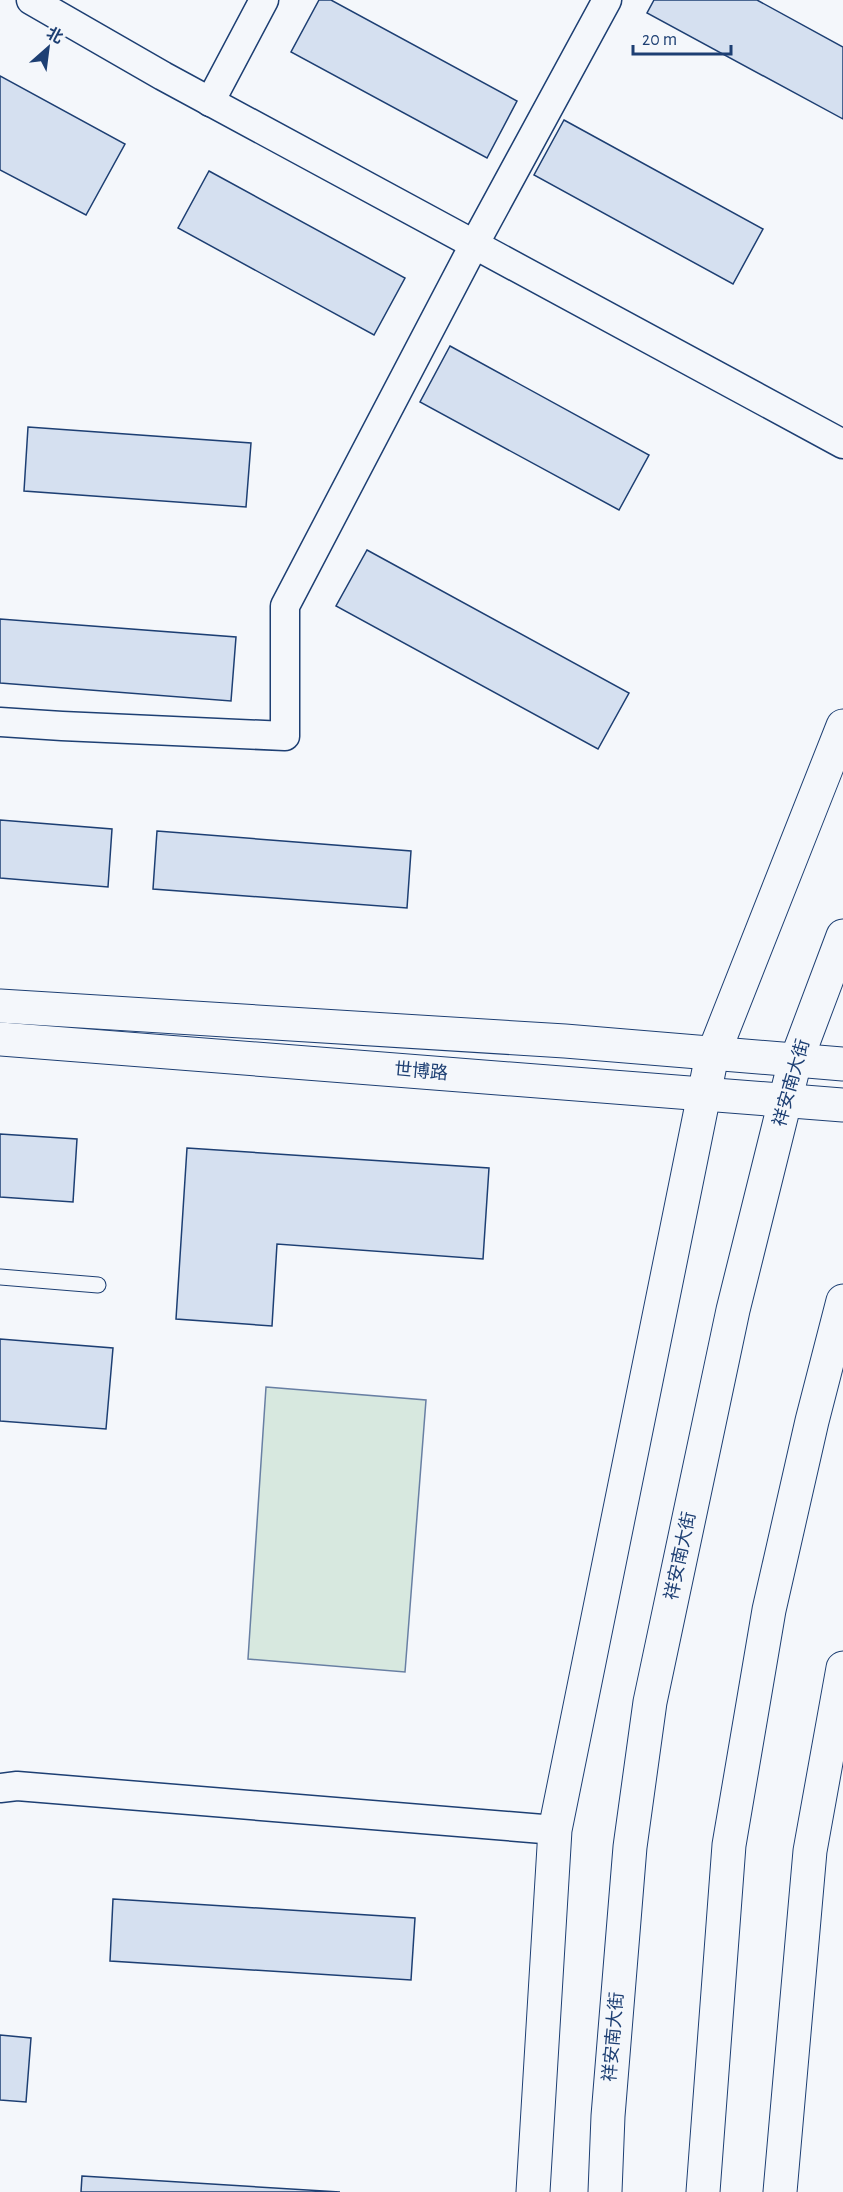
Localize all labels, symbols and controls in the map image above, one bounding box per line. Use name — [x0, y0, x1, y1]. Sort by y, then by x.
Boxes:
north arrow — [18, 18, 78, 78]
scale bar — [633, 18, 730, 56]
text: 北 — [44, 24, 66, 46]
text: 20 m — [642, 31, 677, 49]
street label: 祥安南大街 — [769, 1037, 813, 1129]
street label: 世博路 — [393, 1059, 449, 1083]
street label: 祥安南大街 — [661, 1510, 699, 1602]
street label: 祥安南大街 — [599, 1991, 627, 2083]

